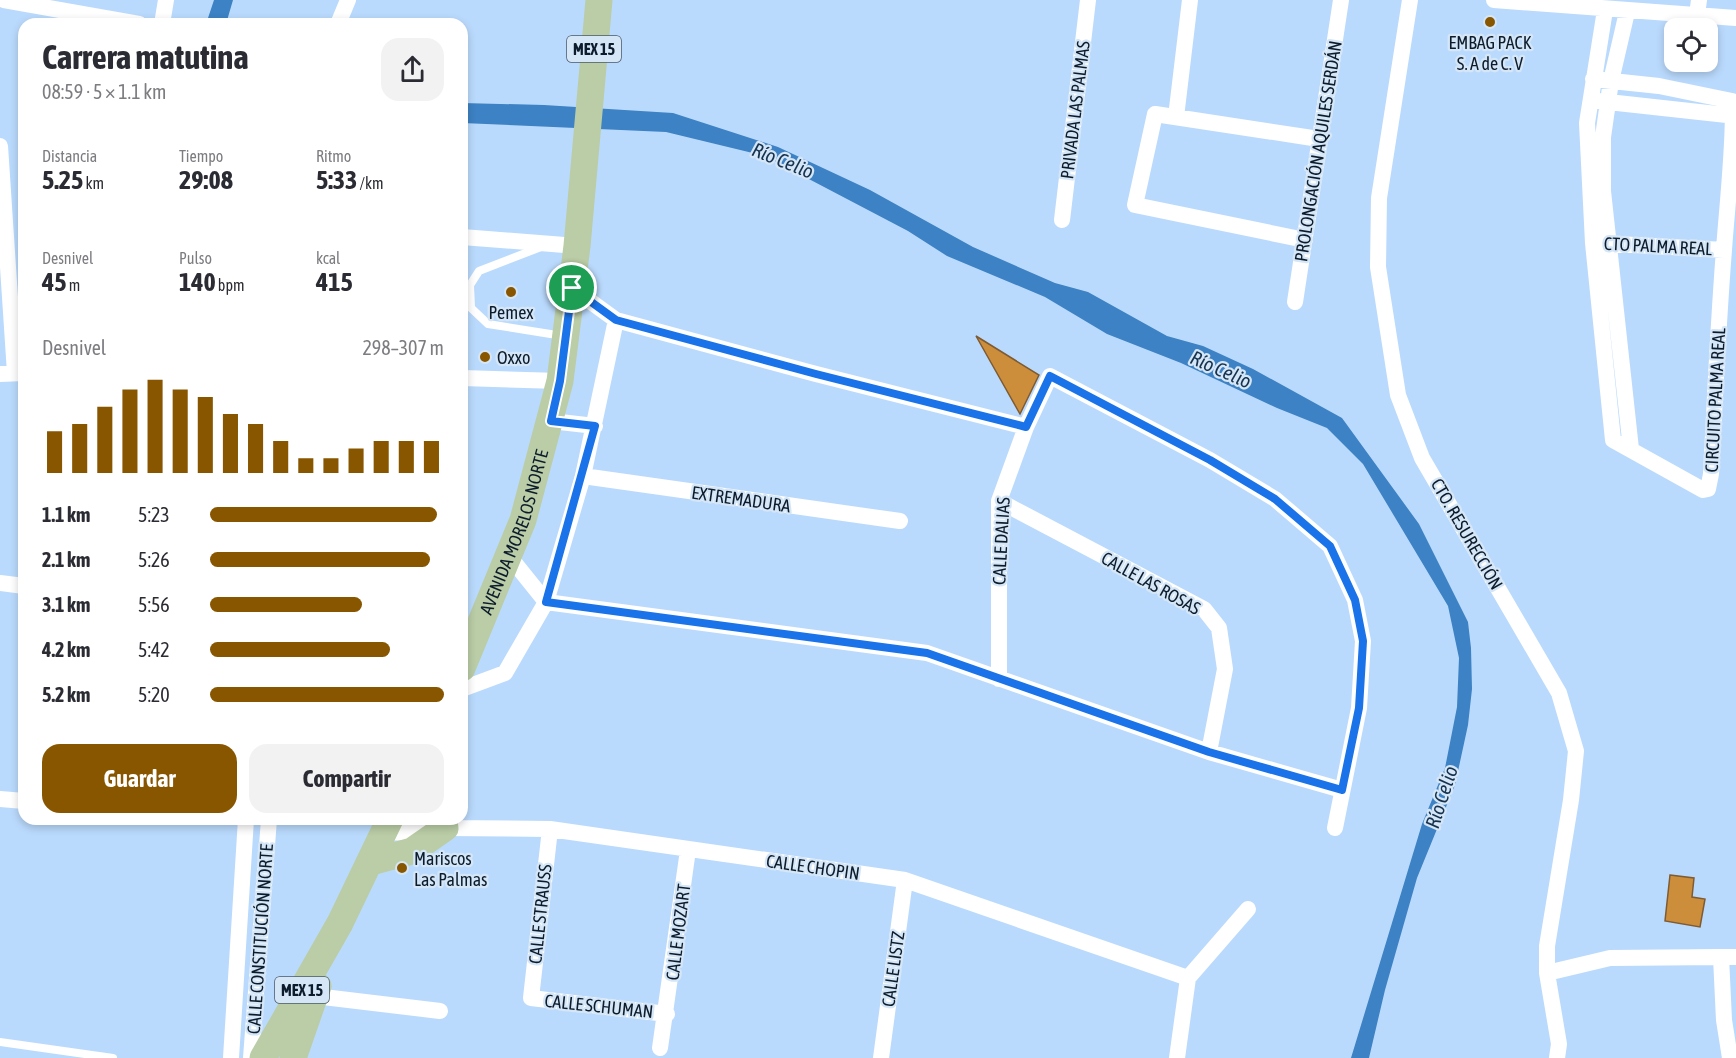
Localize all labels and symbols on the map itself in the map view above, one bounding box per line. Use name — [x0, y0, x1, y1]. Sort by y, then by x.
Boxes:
marker: EMBAG PACK S. A de C. V — [1483, 15, 1497, 29]
place label: EMBAG PACK S. A de C. V — [1449, 32, 1532, 74]
road number: MEX 15 — [567, 36, 621, 62]
street label: PRIVADA LAS PALMAS — [1056, 39, 1094, 180]
street label: PROLONGACIÓN AQUILES SERDÁN — [1290, 39, 1346, 263]
water label: Río Celio — [749, 137, 817, 183]
street label: CTO PALMA REAL — [1603, 233, 1713, 259]
pin — [546, 262, 597, 313]
marker: Pemex — [504, 285, 518, 299]
place label: Pemex — [488, 302, 534, 323]
street label: CIRCUITO PALMA REAL — [1701, 327, 1729, 473]
water label: Río Celio — [1187, 345, 1255, 393]
place label: Oxxo — [497, 347, 530, 368]
marker: Oxxo — [478, 350, 492, 364]
street label: AVENIDA MORELOS NORTE — [475, 447, 552, 617]
street label: CTO. RESURECCIÓN — [1427, 475, 1507, 593]
street label: EXTREMADURA — [690, 482, 792, 516]
street label: CALLE DALIAS — [988, 496, 1014, 585]
street label: CALLE LAS ROSAS — [1098, 547, 1205, 619]
water label: Río Celio — [1420, 763, 1462, 831]
street label: CALLE CONSTITUCIÓN NORTE — [243, 843, 277, 1035]
place label: Mariscos Las Palmas — [414, 848, 487, 890]
street label: CALLE CHOPIN — [765, 850, 861, 884]
marker: Mariscos Las Palmas — [395, 861, 409, 875]
street label: CALLE STRAUSS — [524, 863, 556, 965]
street label: CALLE MOZART — [662, 882, 694, 981]
street label: CALLE LISTZ — [877, 930, 909, 1008]
road number: MEX 15 — [275, 977, 329, 1003]
street label: CALLE SCHUMAN — [544, 990, 654, 1022]

